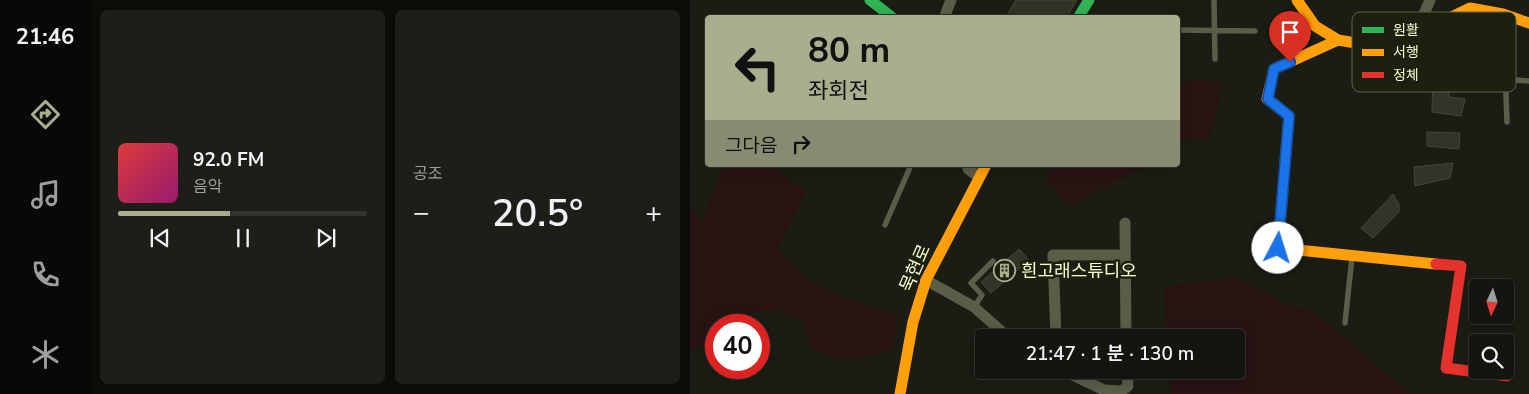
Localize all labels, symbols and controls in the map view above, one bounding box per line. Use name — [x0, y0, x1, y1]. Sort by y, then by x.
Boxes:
pin — [1269, 11, 1311, 62]
legend — [1352, 12, 1516, 92]
icon: arrive — [1276, 18, 1304, 46]
text: 원활 — [1393, 21, 1419, 40]
text: 21:46 — [16, 22, 74, 52]
text: 80 m — [808, 27, 890, 74]
icon: left — [725, 35, 790, 100]
text: 서행 — [1393, 43, 1419, 62]
text: 정체 — [1393, 66, 1419, 85]
text: 좌회전 — [808, 76, 869, 106]
icon: directions — [28, 97, 63, 132]
icon: right — [787, 130, 815, 158]
text: 그다음 — [725, 133, 777, 159]
text: 92.0 FM — [193, 147, 264, 173]
text: 공조 — [413, 163, 442, 185]
text: 음악 — [193, 176, 222, 198]
icon: music — [28, 177, 63, 212]
text: 20.5° — [492, 188, 583, 239]
text: − — [413, 194, 430, 232]
text: + — [645, 194, 662, 232]
position arrow — [1251, 221, 1303, 273]
icon: previous — [146, 224, 174, 252]
icon: pause — [229, 224, 257, 252]
icon: next — [312, 224, 340, 252]
street label: 묵현로 — [894, 240, 936, 296]
icon: phone — [28, 257, 63, 292]
building icon: 흰고래스튜디오 — [993, 259, 1017, 283]
place label: 흰고래스튜디오 — [1021, 259, 1137, 283]
north arrow — [1469, 279, 1514, 324]
map controls — [1469, 279, 1514, 379]
speed limit sign: 40 — [705, 314, 770, 379]
button: search — [1469, 334, 1514, 379]
icon: climate — [28, 337, 63, 372]
text: 21:47 · 1 분 · 130 m — [1026, 341, 1194, 367]

